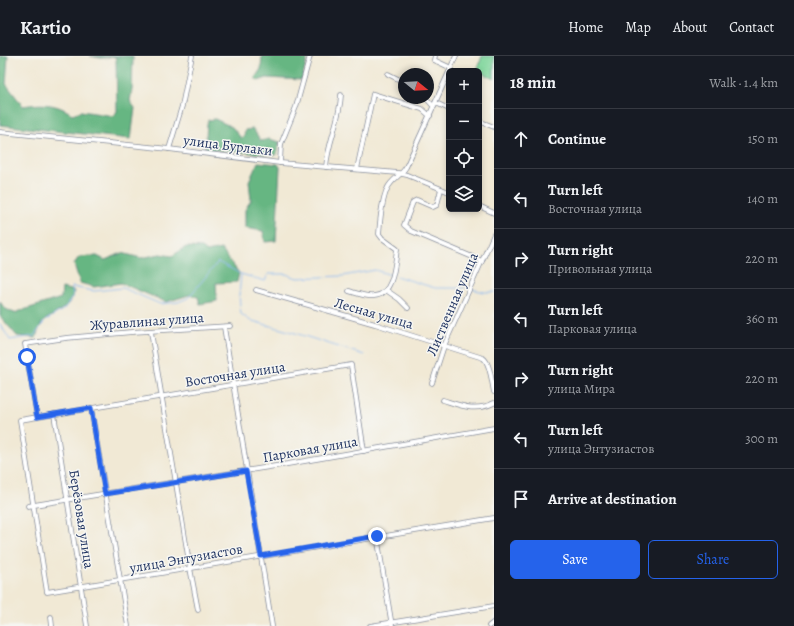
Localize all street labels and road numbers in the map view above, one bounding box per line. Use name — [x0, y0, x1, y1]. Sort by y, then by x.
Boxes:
street label: улица Бурлаки — [181, 130, 273, 160]
street label: Лиственная улица — [422, 249, 483, 359]
street label: Лесная улица — [332, 293, 416, 334]
street label: Журавлиная улица — [89, 308, 205, 335]
street label: Восточная улица — [184, 357, 287, 392]
street label: Парковая улица — [261, 432, 360, 467]
street label: Берёзовая улица — [64, 468, 99, 570]
street label: улица Энтузиастов — [127, 539, 244, 578]

